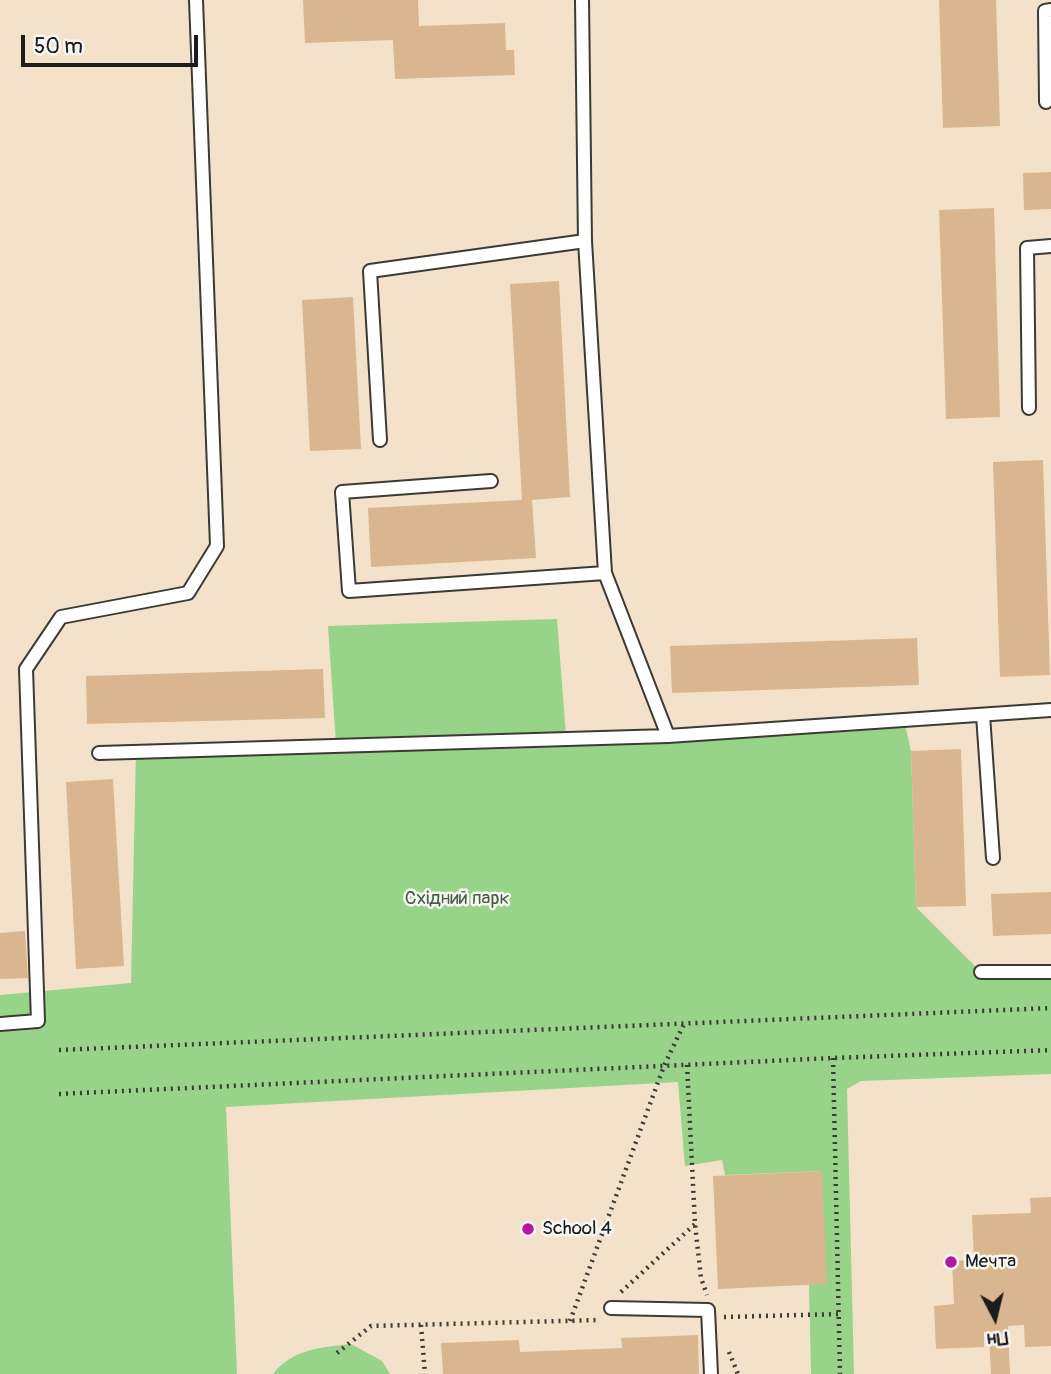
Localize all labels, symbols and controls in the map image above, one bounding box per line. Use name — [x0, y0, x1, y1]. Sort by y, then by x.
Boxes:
scale bar — [24, 21, 201, 65]
text: 50 m — [34, 33, 83, 60]
park label: Східний парк — [405, 888, 509, 910]
place label: School 4 — [542, 1218, 612, 1240]
marker: School 4 — [520, 1221, 536, 1237]
place label: Мечта — [965, 1251, 1016, 1273]
marker: Мечта — [943, 1254, 959, 1270]
north arrow — [960, 1283, 1030, 1353]
text: Пн — [986, 1326, 1009, 1352]

